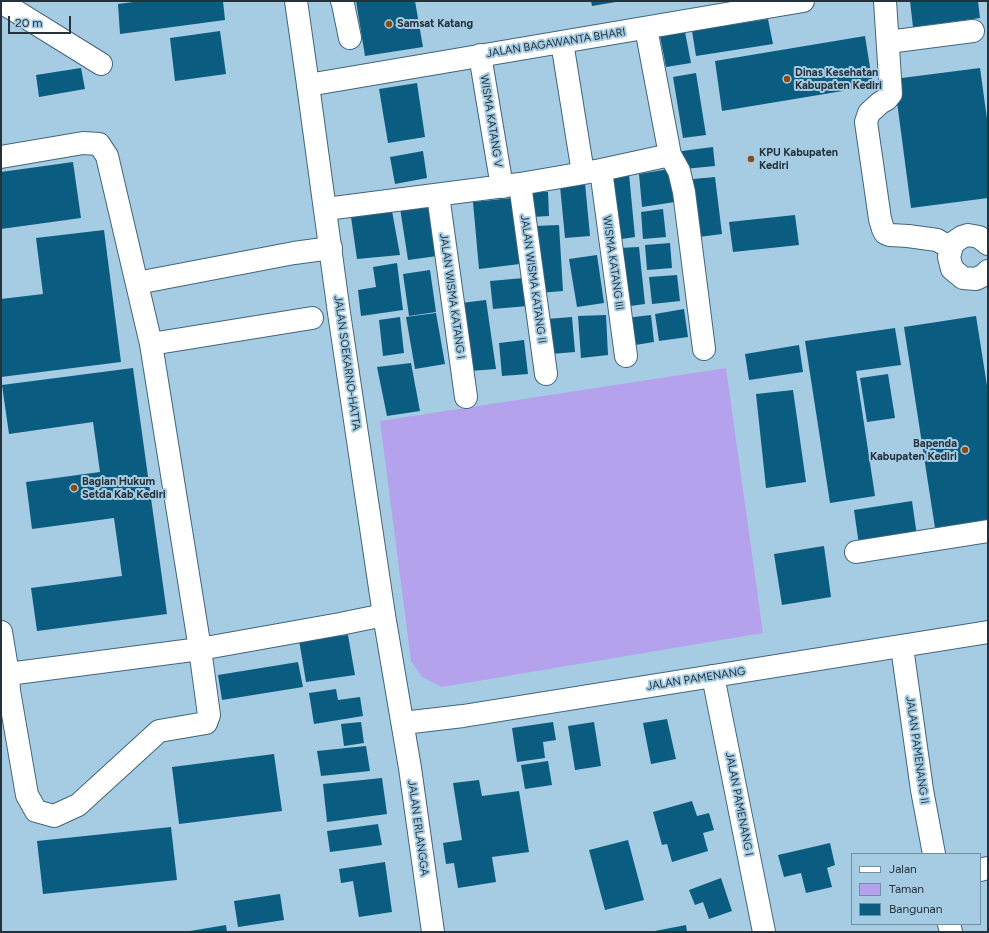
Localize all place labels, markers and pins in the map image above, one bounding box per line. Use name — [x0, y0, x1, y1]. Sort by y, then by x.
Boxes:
place label: Samsat Katang — [397, 17, 473, 31]
marker: Samsat Katang — [384, 19, 394, 29]
place label: Dinas Kesehatan Kabupaten Kediri — [795, 66, 882, 92]
marker: Dinas Kesehatan Kabupaten Kediri — [782, 74, 792, 84]
place label: KPU Kabupaten Kediri — [759, 146, 838, 172]
marker: KPU Kabupaten Kediri — [746, 154, 756, 164]
place label: Bapenda Kabupaten Kediri — [870, 437, 957, 463]
marker: Bapenda Kabupaten Kediri — [960, 445, 970, 455]
place label: Bagian Hukum Setda Kab Kediri — [82, 475, 166, 501]
marker: Bagian Hukum Setda Kab Kediri — [69, 483, 79, 493]

